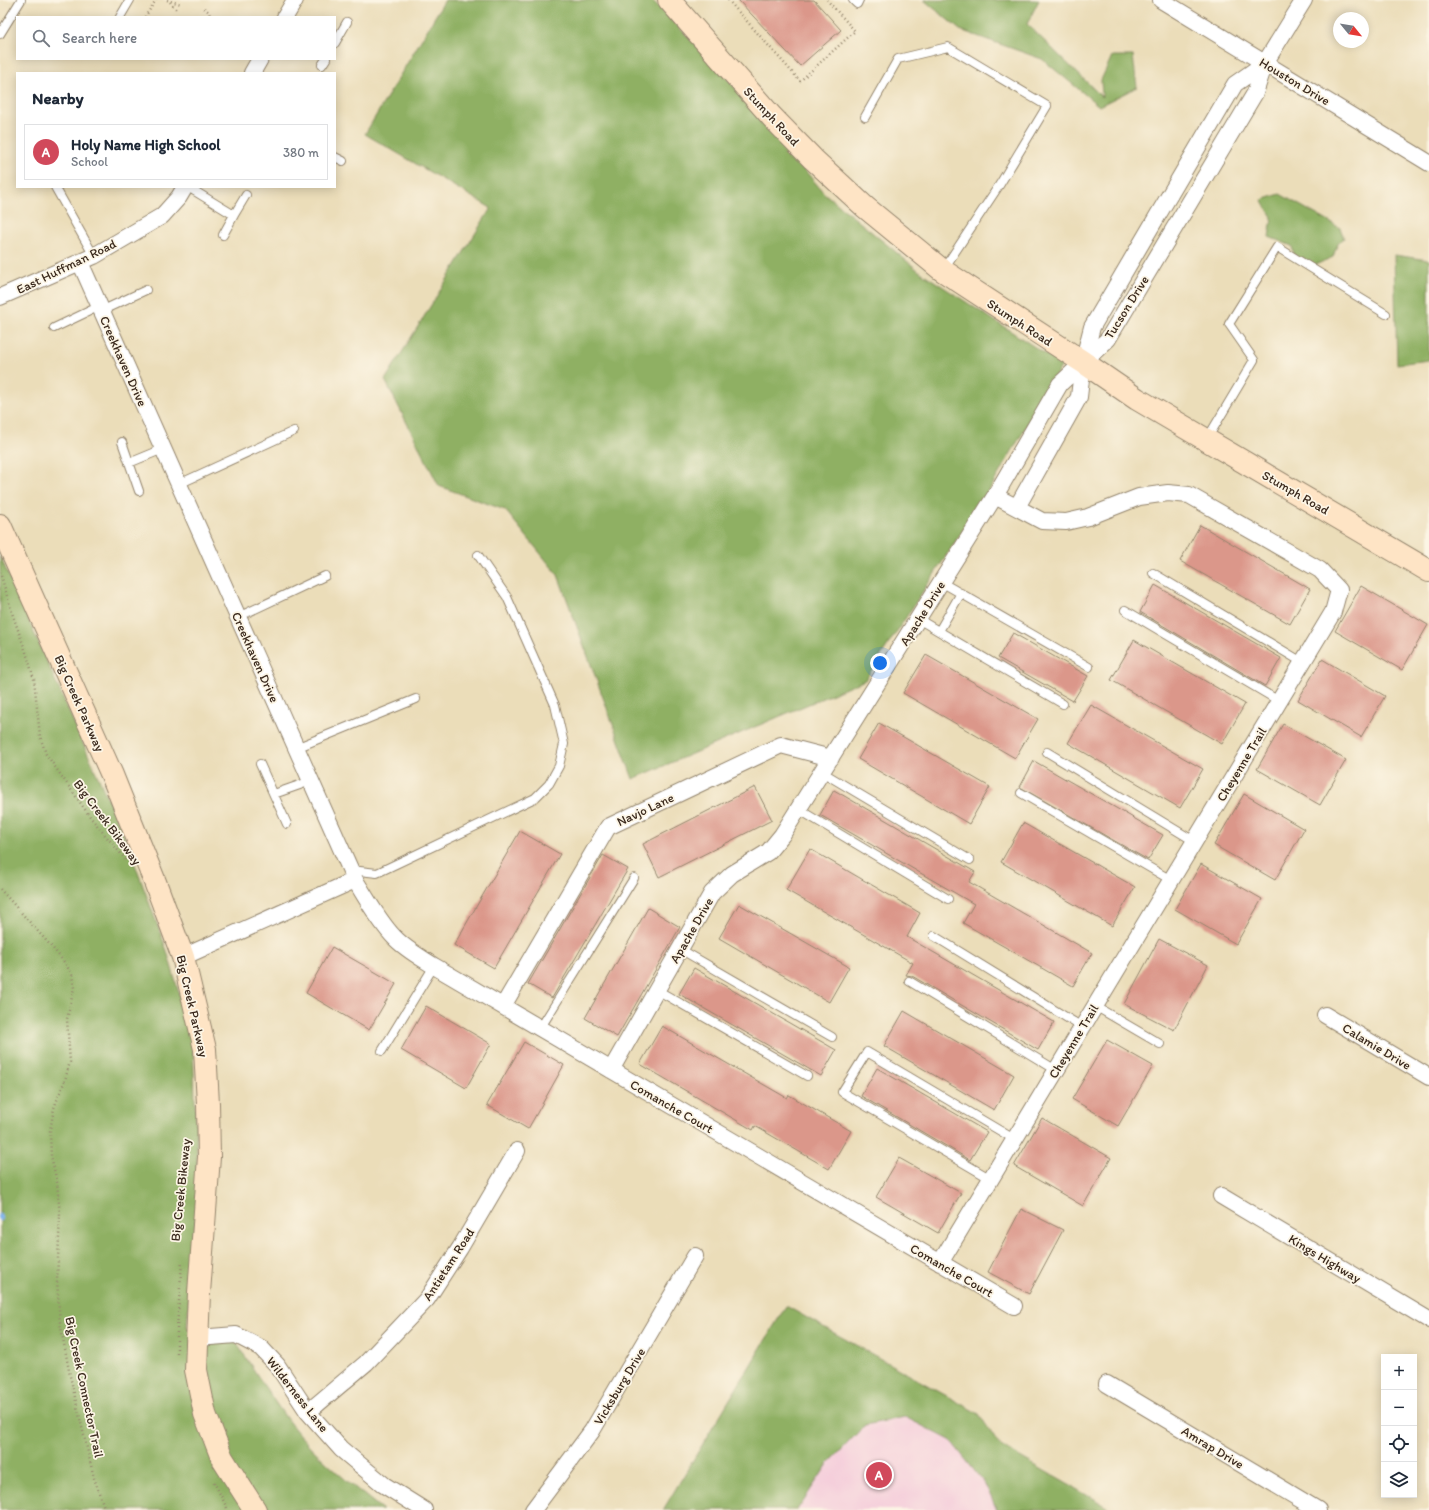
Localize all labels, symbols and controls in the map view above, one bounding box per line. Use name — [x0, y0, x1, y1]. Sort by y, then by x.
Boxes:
north arrow — [1333, 12, 1369, 48]
search box — [16, 16, 336, 60]
icon: search — [30, 27, 52, 49]
text: Search here — [62, 29, 137, 47]
street label: Houston Drive — [1257, 55, 1333, 108]
street label: Stumph Road — [741, 84, 803, 149]
text: Nearby — [32, 88, 84, 108]
text: Holy Name High School — [71, 136, 221, 154]
text: A — [42, 145, 50, 160]
text: 380 m — [283, 145, 319, 160]
text: School — [71, 154, 108, 169]
street label: East Huffman Road — [14, 236, 118, 297]
street label: Tucson Drive — [1101, 273, 1152, 342]
street label: Stumph Road — [984, 296, 1055, 349]
street label: Creekhaven Drive — [97, 314, 150, 409]
street label: Stumph Road — [1260, 467, 1332, 518]
street label: Apache Drive — [897, 578, 948, 648]
street label: Creekhaven Drive — [229, 610, 282, 705]
street label: Big Creek Parkway — [52, 653, 108, 754]
your location — [870, 653, 890, 673]
street label: Cheyenne Trail — [1213, 724, 1270, 804]
street label: Big Creek Bikeway — [71, 777, 145, 868]
street label: Navjo Lane — [614, 790, 676, 829]
street label: Apache Drive — [667, 895, 716, 966]
street label: Big Creek Parkway — [173, 954, 212, 1059]
street label: Cheyenne Trail — [1045, 1001, 1102, 1081]
street label: Calamie Drive — [1340, 1020, 1414, 1073]
street label: Comanche Court — [628, 1077, 716, 1136]
street label: Big Creek Bikeway — [168, 1138, 193, 1242]
street label: Antietam Road — [419, 1225, 477, 1303]
street label: Kings Highway — [1286, 1231, 1364, 1286]
street label: Comanche Court — [908, 1241, 996, 1300]
street label: Big Creek Connector Trail — [62, 1315, 107, 1459]
street label: Vicksburg Drive — [591, 1345, 648, 1428]
street label: Wilderness Lane — [264, 1354, 332, 1435]
map controls — [1381, 1354, 1417, 1498]
button: + — [1381, 1354, 1417, 1390]
button: − — [1381, 1390, 1417, 1426]
street label: Amrap Drive — [1179, 1423, 1247, 1472]
button: locate — [1381, 1426, 1417, 1462]
pin: A — [866, 1460, 892, 1490]
button: layers — [1381, 1462, 1417, 1498]

